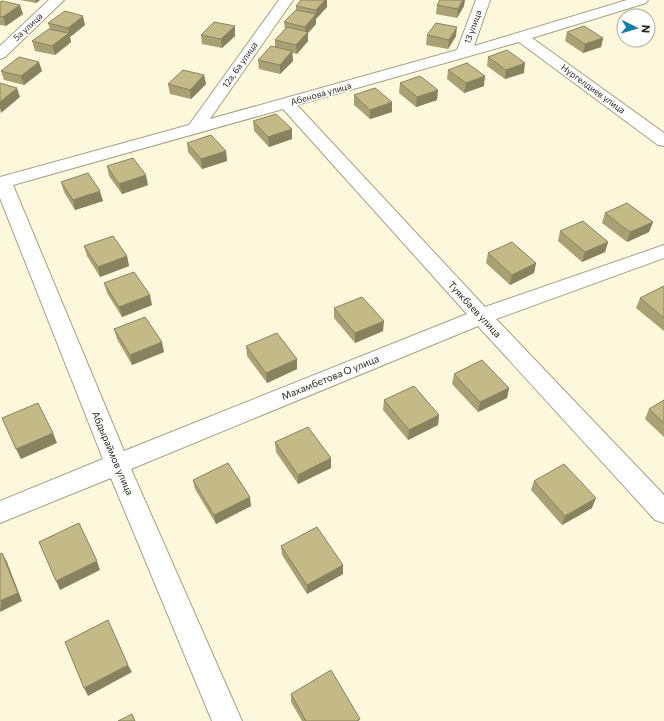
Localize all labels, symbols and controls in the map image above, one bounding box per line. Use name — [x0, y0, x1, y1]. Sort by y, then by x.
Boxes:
street label: 13 улица — [461, 8, 484, 45]
north arrow — [616, 8, 656, 48]
street label: 5а улица — [11, 10, 45, 43]
text: N — [640, 24, 653, 34]
street label: 12а, 6а улица — [220, 39, 260, 90]
street label: Нургелдиев улица — [559, 62, 628, 116]
street label: Абенова улица — [289, 80, 353, 107]
street label: Туякбаев улица — [446, 278, 504, 340]
street label: Махамбетова О улица — [280, 352, 380, 402]
street label: Абдыраймов улица — [90, 409, 136, 497]

